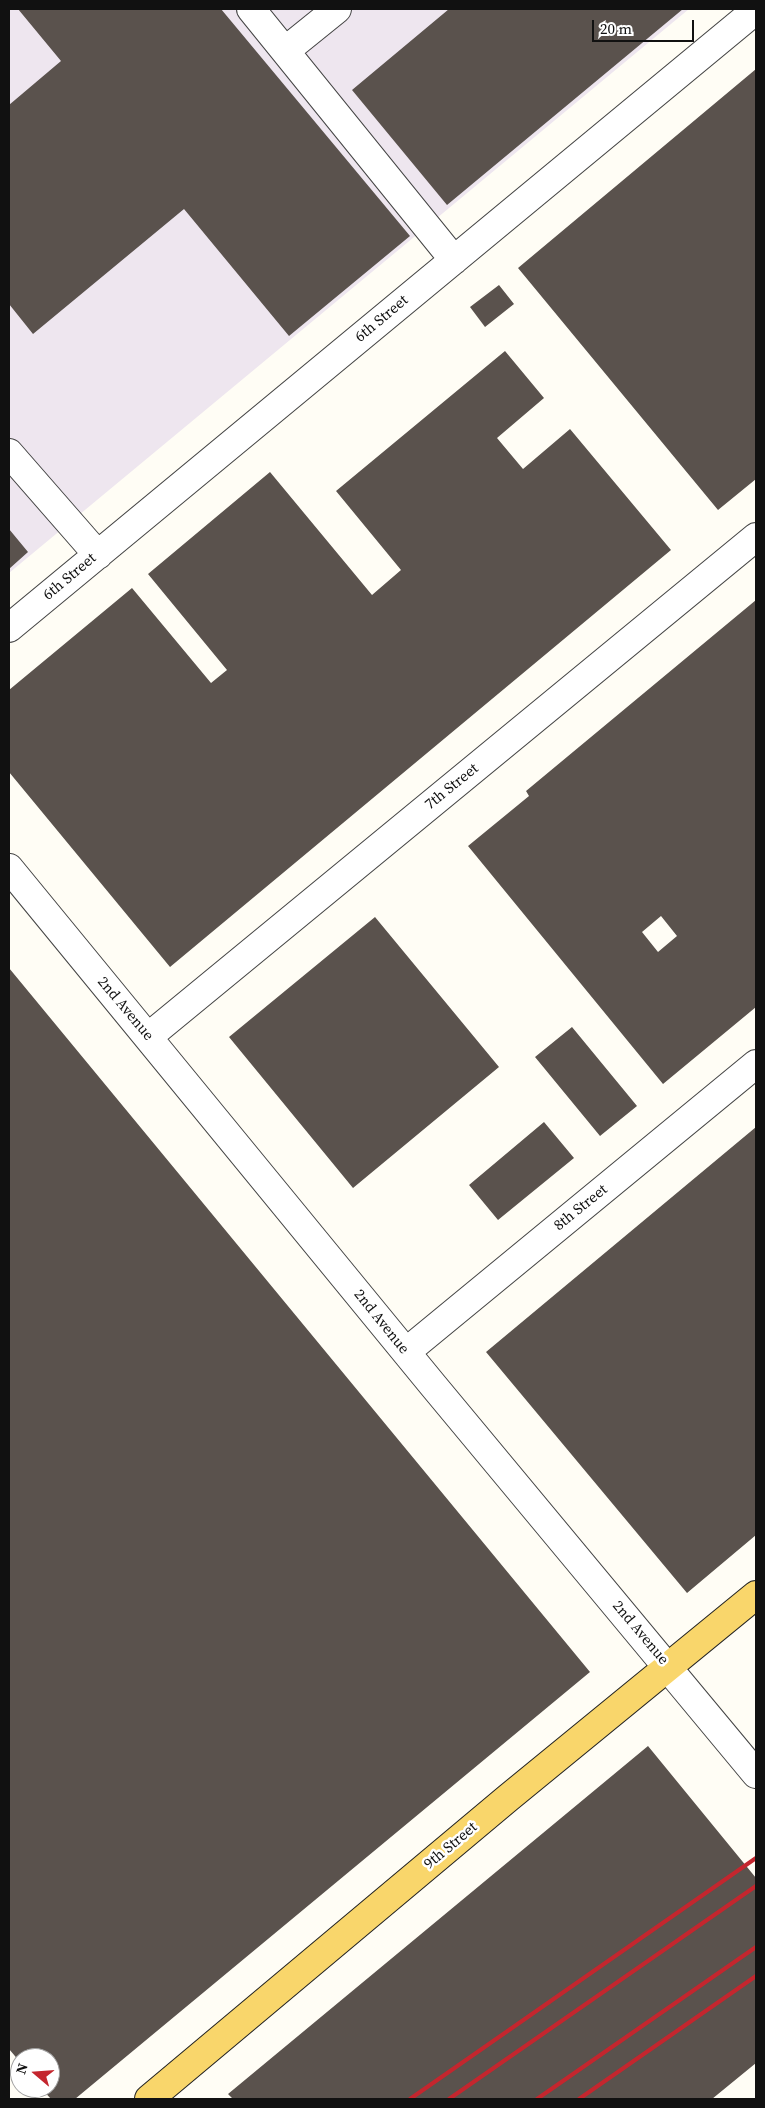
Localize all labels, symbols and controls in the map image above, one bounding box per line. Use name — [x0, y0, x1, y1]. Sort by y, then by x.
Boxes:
scale bar — [595, 10, 698, 42]
text: 20 m — [600, 18, 632, 39]
street label: 6th Street — [352, 292, 412, 346]
street label: 6th Street — [40, 550, 100, 604]
street label: 7th Street — [422, 760, 482, 814]
street label: 2nd Avenue — [93, 973, 157, 1045]
street label: 8th Street — [551, 1181, 611, 1235]
street label: 2nd Avenue — [350, 1286, 412, 1358]
street label: 2nd Avenue — [608, 1597, 672, 1669]
street label: 9th Street — [421, 1819, 481, 1873]
north arrow — [10, 2048, 60, 2098]
text: N — [11, 2061, 33, 2077]

